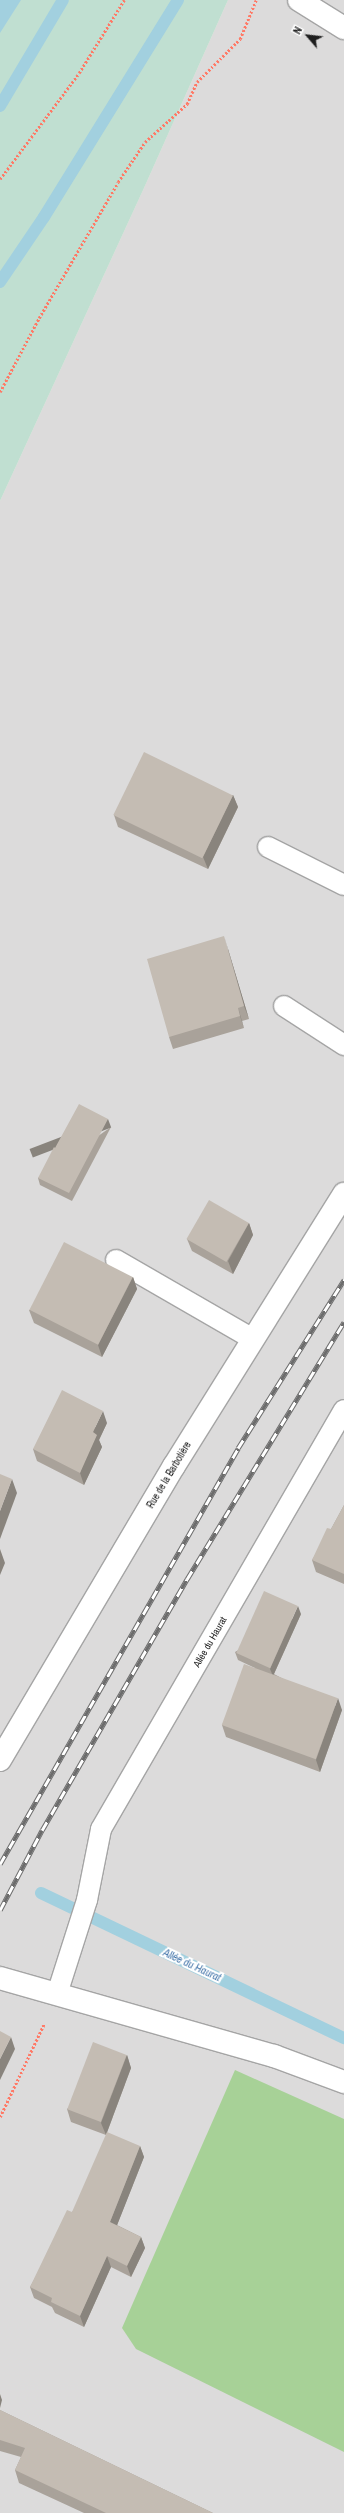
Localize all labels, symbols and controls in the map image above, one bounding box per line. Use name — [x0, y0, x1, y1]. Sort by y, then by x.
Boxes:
north arrow — [288, 16, 328, 56]
text: N — [290, 24, 305, 37]
street label: Rue de la Barbotière — [144, 1439, 194, 1511]
street label: Allée du Haurat — [191, 1615, 229, 1669]
water label: Allée du Haurat — [161, 1946, 223, 1984]

